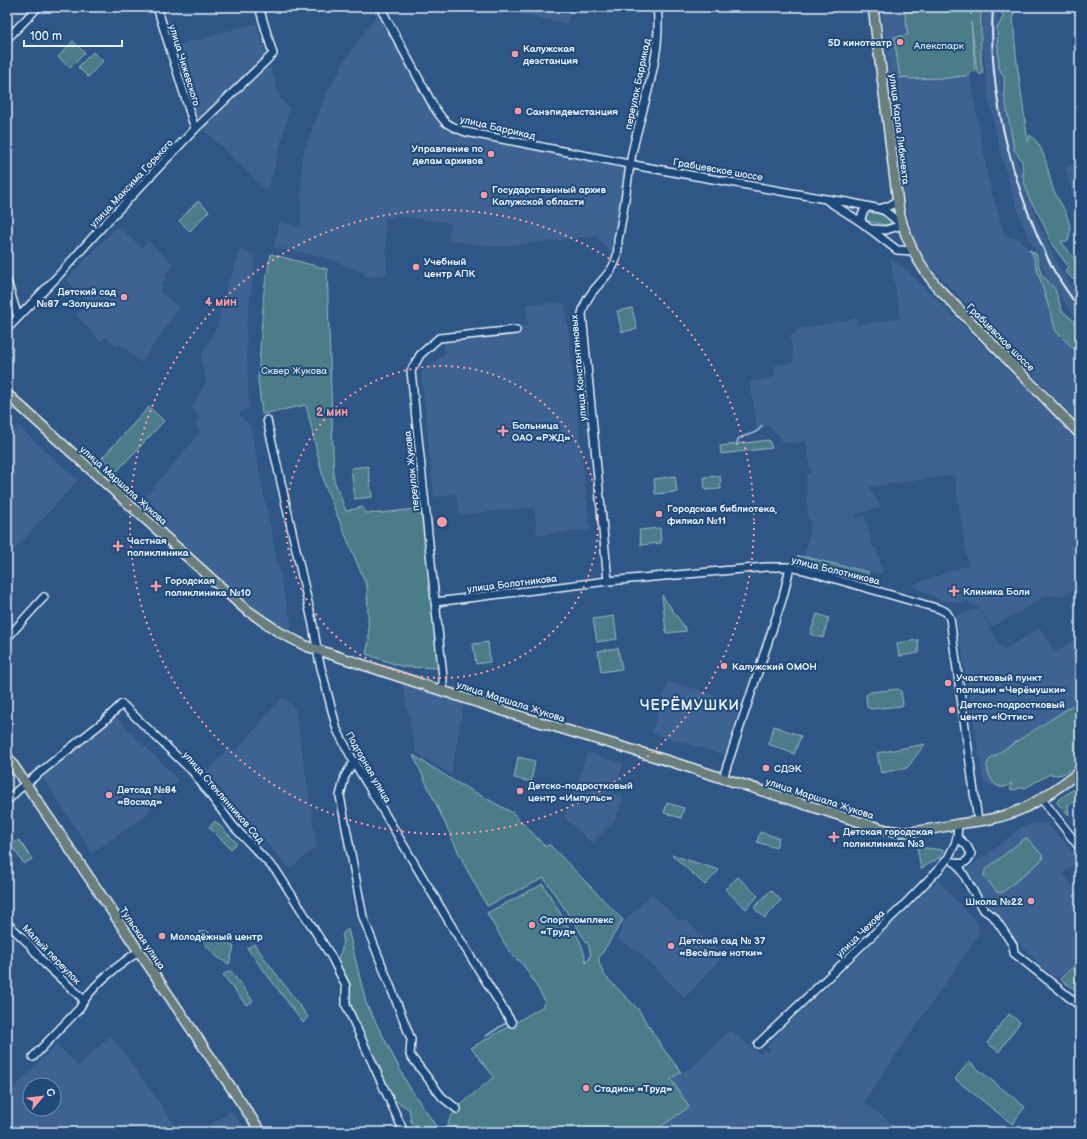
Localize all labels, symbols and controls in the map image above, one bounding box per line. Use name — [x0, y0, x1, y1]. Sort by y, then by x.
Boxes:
scale bar — [24, 22, 122, 48]
street label: улица Чижевского — [166, 23, 202, 107]
text: 100 m — [30, 29, 62, 44]
street label: переулок Баррикад — [622, 37, 654, 131]
place label: 5D кинотеатр — [828, 37, 892, 49]
marker: 5D кинотеатр — [895, 37, 905, 47]
park label: Алекспарк — [913, 40, 965, 52]
place label: Калужская дезстанция — [522, 43, 578, 67]
marker: Калужская дезстанция — [510, 49, 520, 59]
street label: улица Карла Либкнехта — [886, 73, 912, 185]
marker: Санэпидемстанция — [513, 106, 523, 116]
place label: Санэпидемстанция — [526, 106, 618, 118]
street label: улица Баррикад — [459, 113, 537, 143]
street label: улица Максима Горького — [88, 137, 176, 230]
place label: Управление по делам архивов — [412, 143, 484, 167]
marker: Управление по делам архивов — [486, 149, 496, 159]
street label: Грабцевское шоссе — [672, 156, 764, 184]
place label: Государственный архив Калужской области — [492, 184, 606, 208]
marker: Государственный архив Калужской области — [479, 190, 489, 200]
place label: Учебный центр АПК — [424, 256, 476, 280]
marker: Учебный центр АПК — [411, 262, 421, 272]
place label: Детский сад №87 «Золушка» — [36, 286, 116, 310]
marker: Детский сад №87 «Золушка» — [119, 292, 129, 302]
text: 4 мин — [205, 295, 237, 310]
street label: Грабцевское шоссе — [964, 301, 1037, 374]
street label: улица Константиновых — [568, 314, 590, 422]
park label: Сквер Жукова — [261, 365, 327, 377]
text: 2 мин — [316, 405, 348, 420]
place label: Больница ОАО «РЖД» — [512, 420, 571, 444]
marker: Больница ОАО «РЖД» — [497, 425, 509, 437]
street label: переулок Жукова — [402, 430, 422, 512]
street label: улица Маршала Жукова — [77, 443, 169, 528]
place label: Городская библиотека, филиал №11 — [667, 503, 777, 527]
marker: Городская библиотека, филиал №11 — [654, 509, 664, 519]
centre of rings — [435, 515, 449, 529]
place label: Частная поликлиника — [127, 535, 189, 559]
marker: Частная поликлиника — [112, 540, 124, 552]
street label: улица Болотникова — [790, 554, 881, 588]
street label: улица Болотникова — [466, 573, 558, 595]
place label: Городская поликлиника №10 — [165, 575, 251, 599]
marker: Городская поликлиника №10 — [150, 580, 162, 592]
marker: Клиника Боли — [948, 585, 960, 597]
place label: Клиника Боли — [963, 586, 1030, 598]
marker: Калужский ОМОН — [719, 661, 729, 671]
place label: Калужский ОМОН — [732, 661, 817, 673]
place label: Участковый пункт полиции «Черёмушки» — [956, 672, 1067, 696]
marker: Участковый пункт полиции «Черёмушки» — [943, 678, 953, 688]
street label: улица Маршала Жукова — [455, 679, 566, 725]
district label: ЧЕРЁМУШКИ — [640, 696, 740, 714]
place label: Детско-подростковый центр «Юттис» — [960, 699, 1065, 723]
marker: Детско-подростковый центр «Юттис» — [947, 705, 957, 715]
street label: Подгорная улица — [343, 730, 394, 805]
street label: улица Стеклянников Сад — [180, 749, 266, 846]
marker: СДЭК — [761, 763, 771, 773]
place label: СДЭК — [774, 763, 802, 775]
street label: улица Маршала Жукова — [764, 776, 875, 822]
place label: Детско-подростковый центр «Импульс» — [528, 780, 633, 804]
place label: Детсад №84 «Восход» — [117, 784, 177, 808]
marker: Детско-подростковый центр «Импульс» — [515, 786, 525, 796]
marker: Детсад №84 «Восход» — [104, 790, 114, 800]
place label: Детская городская поликлиника №3 — [843, 826, 933, 850]
marker: Детская городская поликлиника №3 — [828, 831, 840, 843]
place label: Школа №22 — [965, 896, 1023, 908]
marker: Школа №22 — [1026, 896, 1036, 906]
street label: Тульская улица — [117, 905, 168, 972]
street label: улица Чехова — [834, 907, 888, 960]
place label: Спорткомплекс «Труд» — [540, 914, 614, 938]
marker: Спорткомплекс «Труд» — [527, 920, 537, 930]
street label: Малый переулок — [20, 922, 83, 988]
marker: Молодёжный центр — [157, 931, 167, 941]
place label: Молодёжный центр — [170, 931, 263, 943]
place label: Детский сад № 37 «Весёлые нотки» — [679, 935, 766, 959]
marker: Детский сад № 37 «Весёлые нотки» — [666, 941, 676, 951]
north arrow — [22, 1077, 62, 1117]
marker: Стадион «Труд» — [581, 1083, 591, 1093]
place label: Стадион «Труд» — [594, 1083, 673, 1095]
text: С — [43, 1086, 58, 1099]

